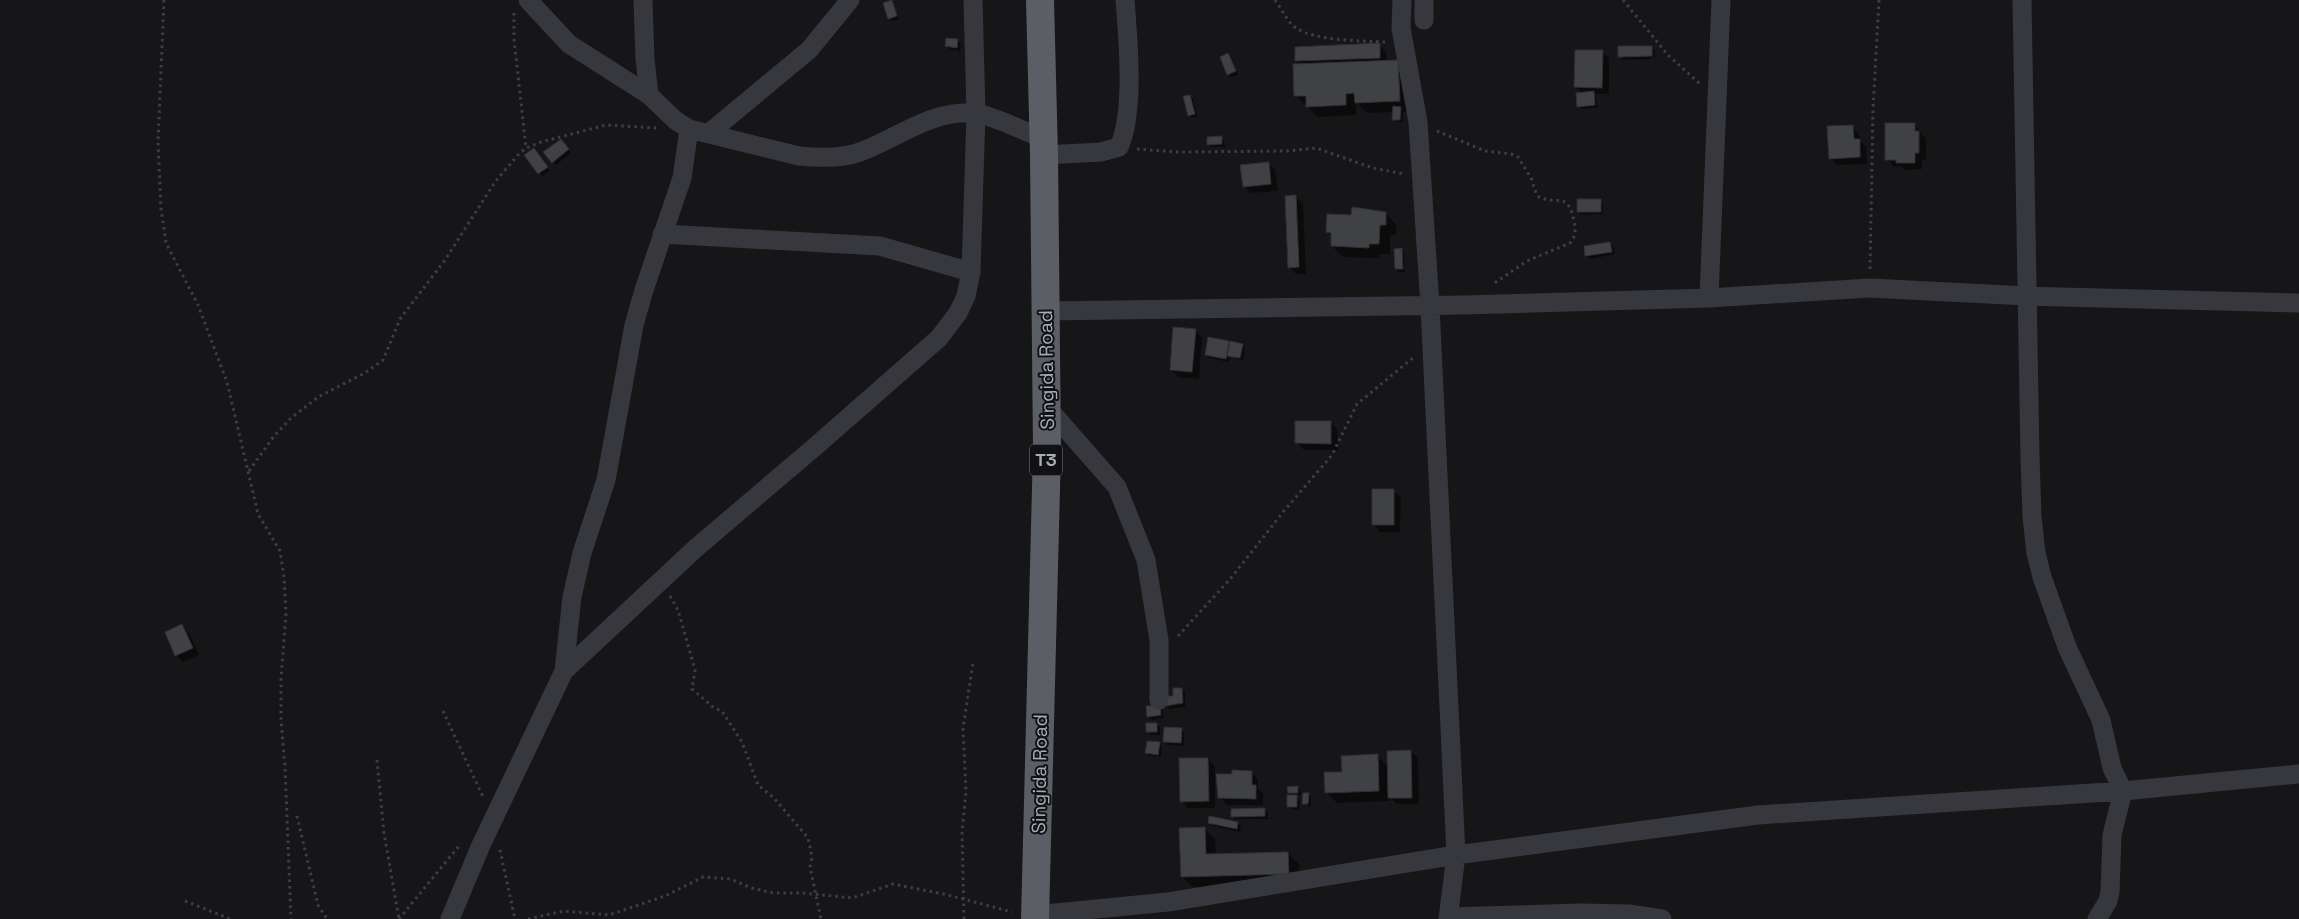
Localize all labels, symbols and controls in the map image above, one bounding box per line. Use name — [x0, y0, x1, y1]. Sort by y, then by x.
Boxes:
street label: Singida Road — [1033, 310, 1060, 430]
road number: T3 — [1030, 444, 1062, 476]
street label: Singida Road — [1026, 714, 1053, 834]

